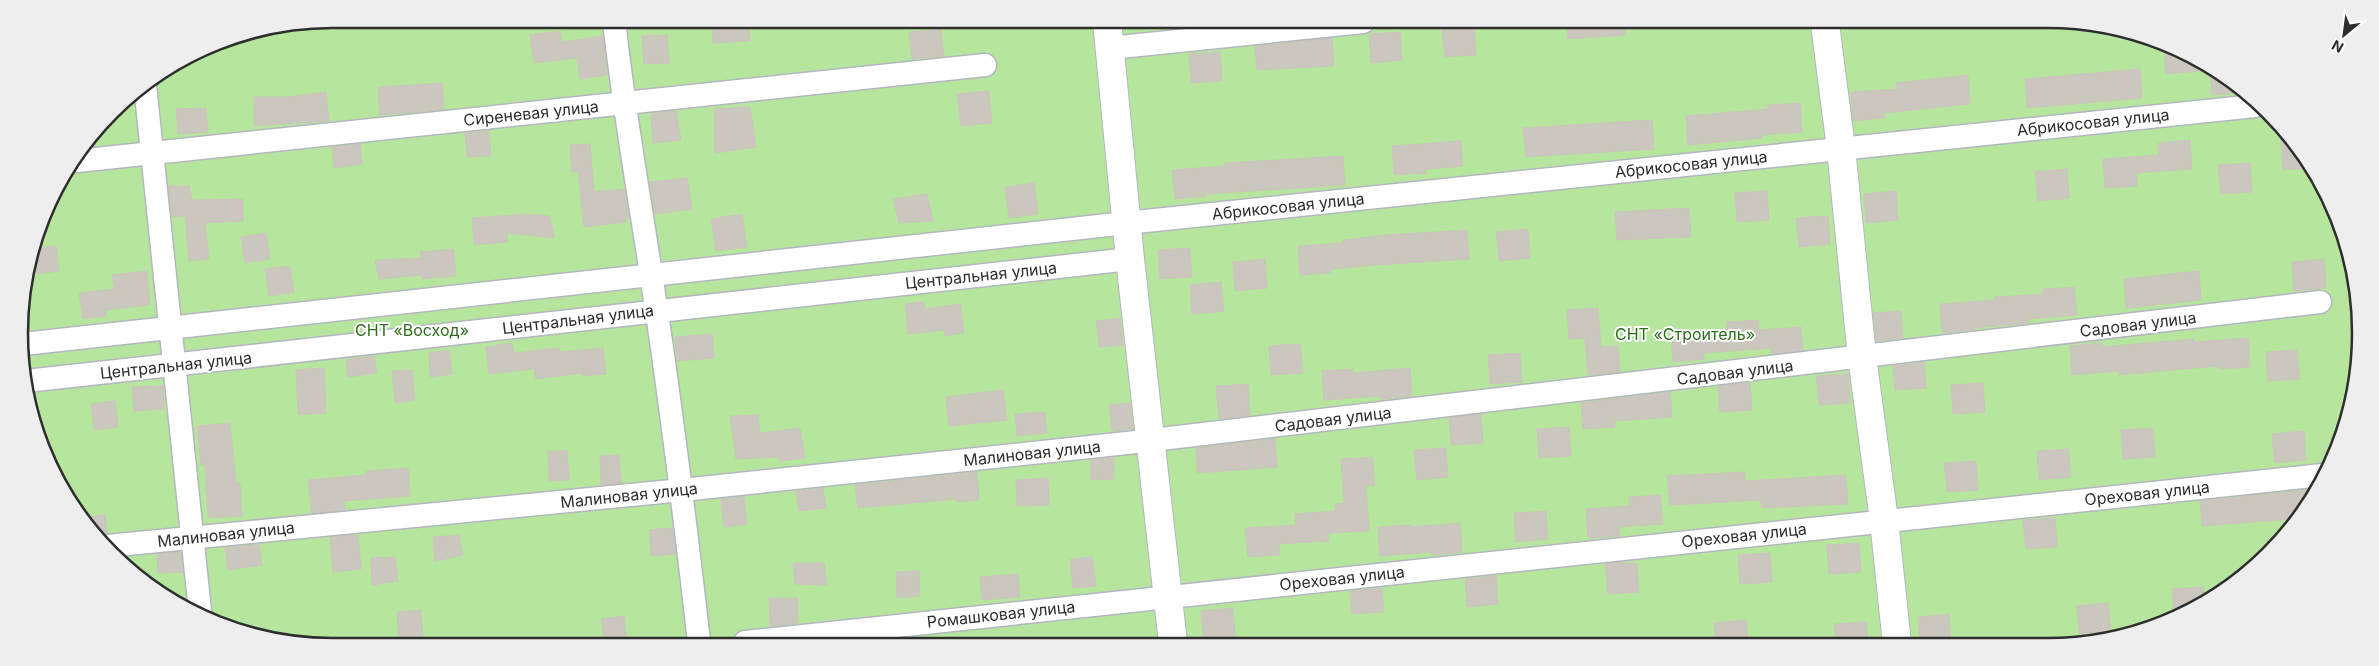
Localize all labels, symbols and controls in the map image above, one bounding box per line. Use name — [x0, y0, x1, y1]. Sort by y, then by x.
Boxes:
north arrow — [2319, 10, 2369, 60]
text: N — [2329, 37, 2346, 57]
street label: Сиреневая улица — [462, 96, 600, 130]
street label: Абрикосовая улица — [2016, 104, 2170, 140]
street label: Абрикосовая улица — [1614, 146, 1768, 182]
street label: Абрикосовая улица — [1211, 188, 1365, 224]
street label: Центральная улица — [904, 257, 1058, 293]
street label: Центральная улица — [501, 300, 655, 338]
street label: Садовая улица — [2079, 307, 2197, 341]
park label: СНТ «Восход» — [355, 320, 469, 340]
park label: СНТ «Строитель» — [1615, 324, 1755, 344]
street label: Центральная улица — [99, 347, 253, 383]
street label: Садовая улица — [1676, 355, 1794, 389]
street label: Садовая улица — [1274, 402, 1392, 436]
street label: Малиновая улица — [962, 436, 1102, 470]
street label: Ореховая улица — [2083, 476, 2211, 510]
street label: Малиновая улица — [559, 478, 699, 512]
street label: Малиновая улица — [156, 517, 296, 551]
street label: Ореховая улица — [1680, 518, 1808, 552]
street label: Ореховая улица — [1278, 561, 1406, 595]
street label: Ромашковая улица — [926, 596, 1076, 632]

